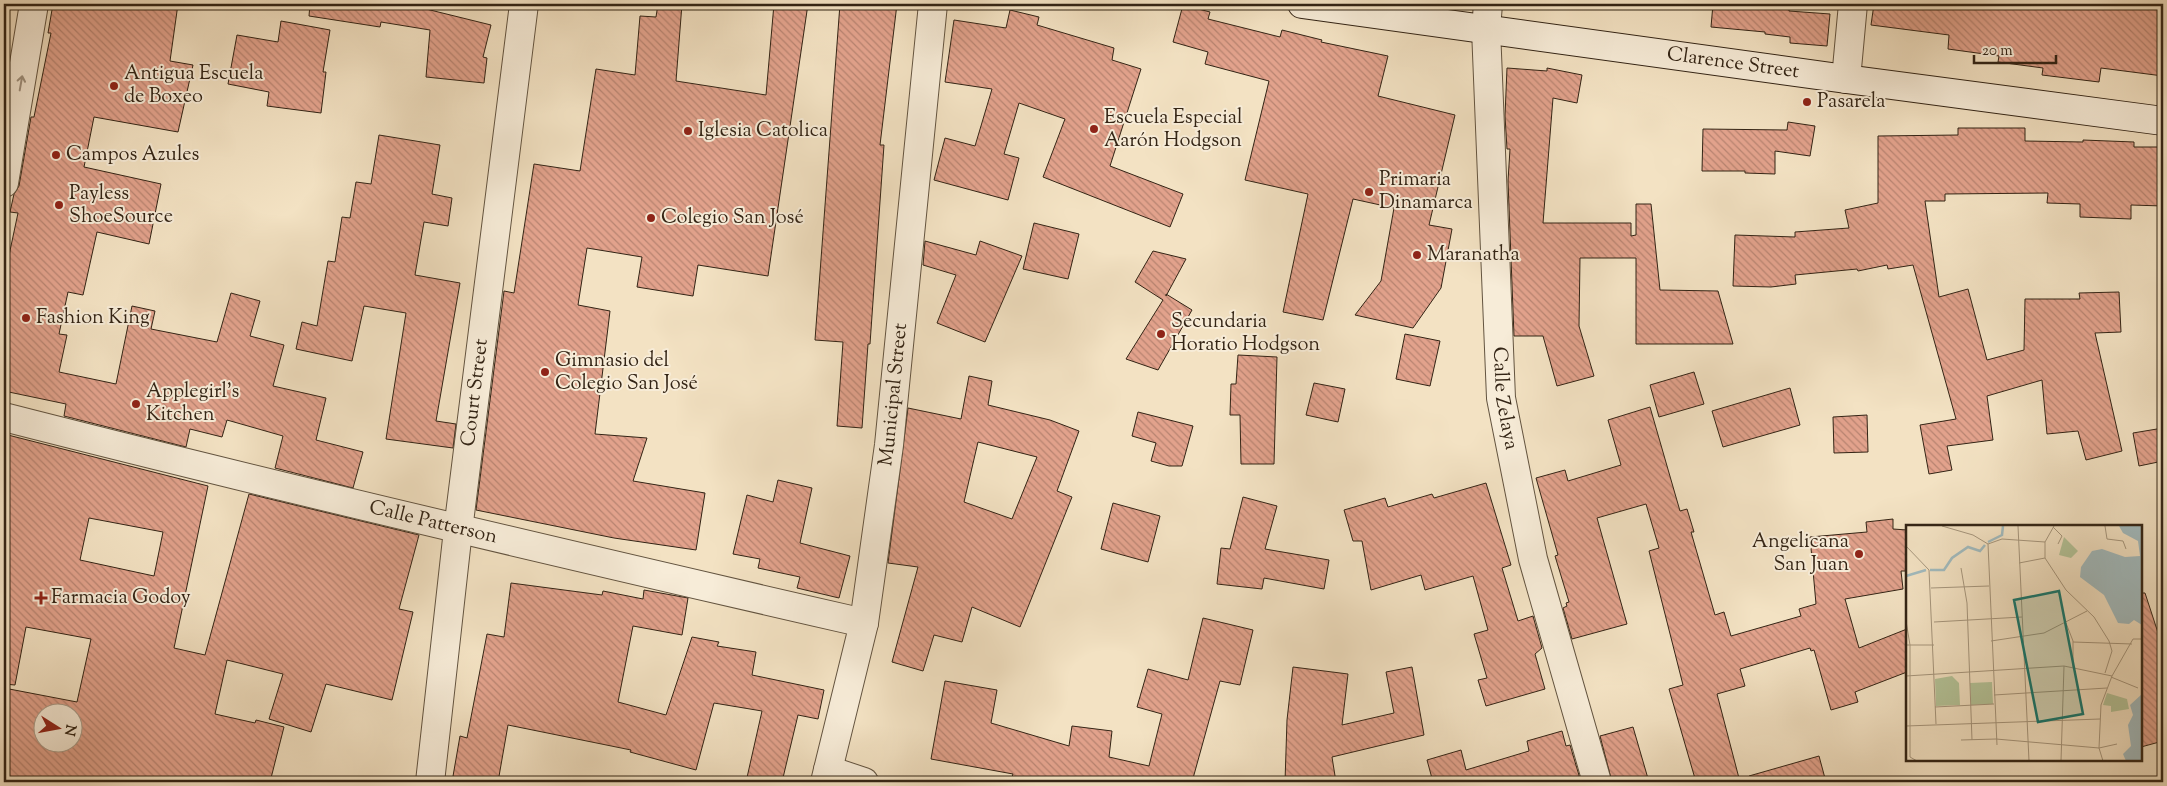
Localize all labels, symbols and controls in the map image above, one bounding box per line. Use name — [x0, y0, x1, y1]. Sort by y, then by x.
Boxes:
scale bar — [1974, 32, 2057, 64]
street label: Clarence Street — [1665, 40, 1801, 87]
text: 20 m — [1982, 41, 2013, 62]
place label: Antigua Escuela de Boxeo — [124, 60, 264, 112]
one-way arrow — [16, 75, 26, 91]
marker: Antigua Escuela de Boxeo — [108, 80, 120, 92]
place label: Pasarela — [1817, 88, 1886, 117]
marker: Pasarela — [1801, 96, 1813, 108]
place label: Escuela Especial Aarón Hodgson — [1104, 104, 1243, 156]
place label: Iglesia Catolica — [698, 117, 828, 146]
marker: Escuela Especial Aarón Hodgson — [1088, 123, 1100, 135]
marker: Iglesia Catolica — [682, 125, 694, 137]
place label: Campos Azules — [66, 141, 200, 170]
marker: Campos Azules — [50, 149, 62, 161]
place label: Primaria Dinamarca — [1379, 166, 1473, 218]
place label: Payless ShoeSource — [69, 180, 173, 232]
marker: Primaria Dinamarca — [1363, 186, 1375, 198]
marker: Payless ShoeSource — [53, 199, 65, 211]
place label: Colegio San José — [661, 204, 804, 233]
marker: Colegio San José — [645, 212, 657, 224]
place label: Maranatha — [1427, 241, 1520, 270]
marker: Maranatha — [1411, 249, 1423, 261]
place label: Fashion King — [36, 304, 150, 333]
place label: Secundaria Horatio Hodgson — [1171, 308, 1320, 360]
marker: Fashion King — [20, 312, 32, 324]
street label: Municipal Street — [872, 322, 916, 468]
marker: Secundaria Horatio Hodgson — [1155, 328, 1167, 340]
street label: Court Street — [454, 337, 496, 448]
street label: Calle Zelaya — [1484, 346, 1525, 452]
place label: Gimnasio del Colegio San José — [555, 347, 698, 399]
marker: Gimnasio del Colegio San José — [539, 366, 551, 378]
place label: Applegirl's Kitchen — [146, 378, 239, 430]
marker: Applegirl's Kitchen — [130, 398, 142, 410]
street label: Calle Patterson — [366, 493, 500, 552]
inset map — [1906, 525, 2142, 761]
place label: Angelicana San Juan — [1752, 528, 1849, 580]
marker: Angelicana San Juan — [1853, 548, 1865, 560]
place label: Farmacia Godoy — [51, 584, 191, 613]
marker: Farmacia Godoy — [35, 592, 47, 604]
north arrow — [32, 704, 82, 754]
text: N — [58, 723, 80, 737]

